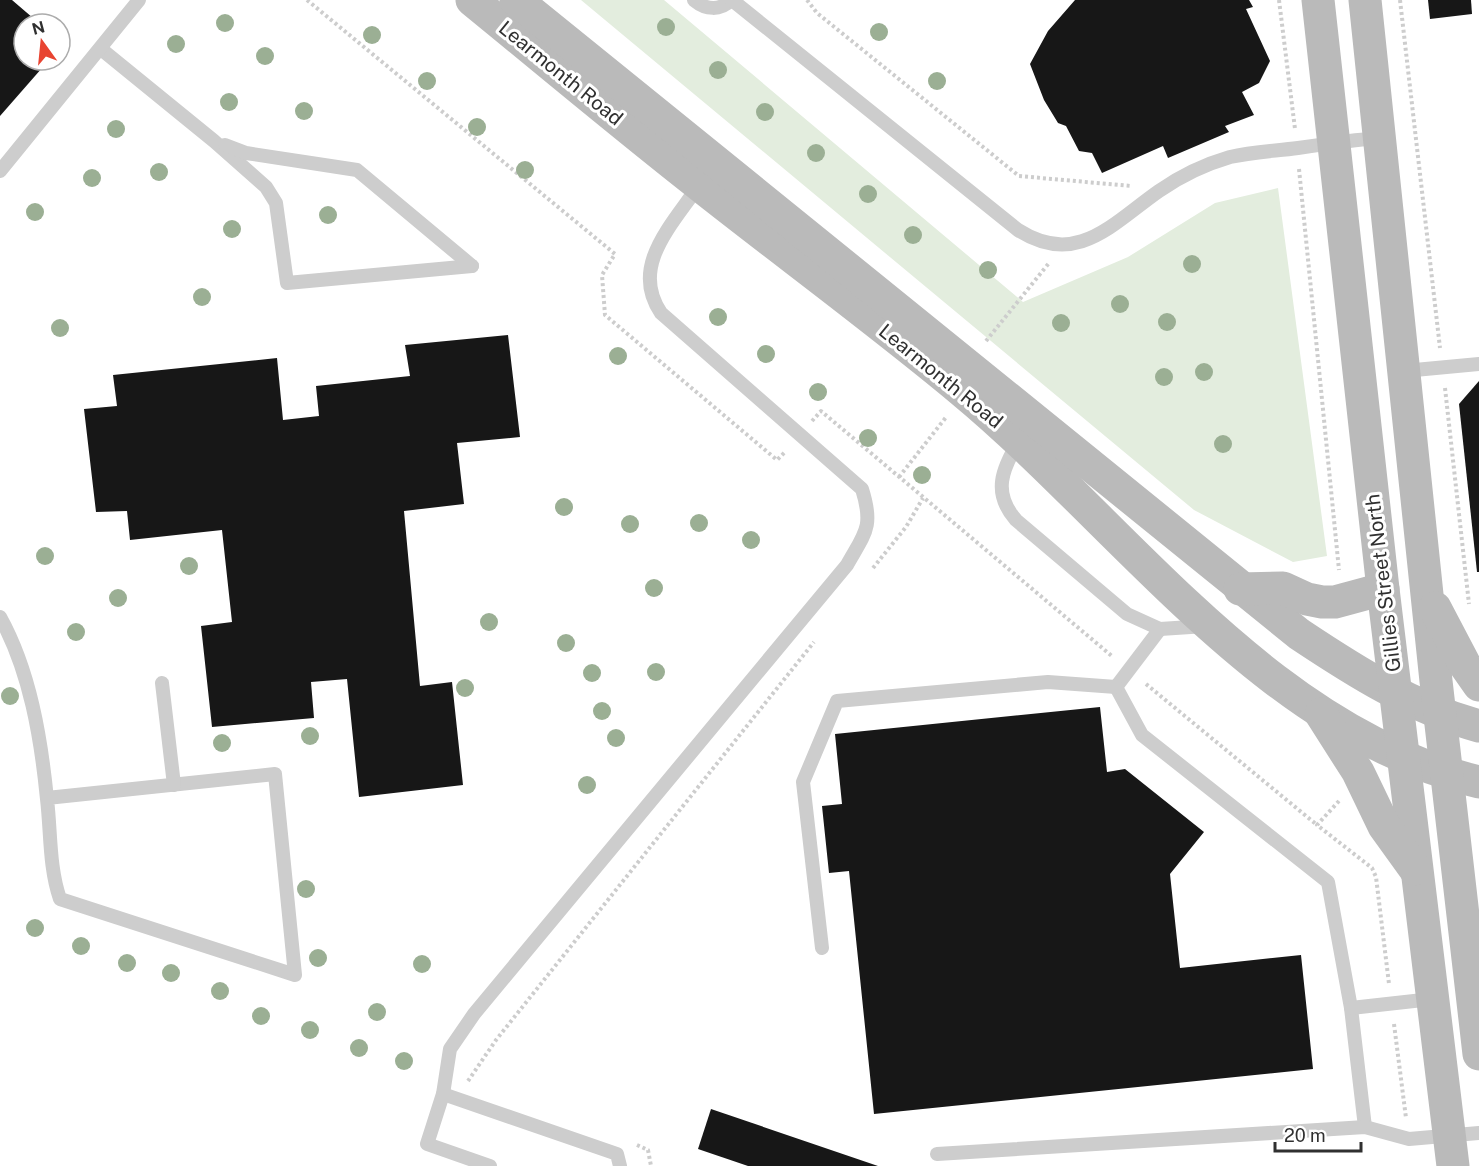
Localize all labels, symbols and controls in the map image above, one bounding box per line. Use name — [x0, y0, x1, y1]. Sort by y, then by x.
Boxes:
north arrow — [12, 12, 72, 72]
street label: Learmonth Road — [494, 16, 628, 130]
text: N — [30, 17, 47, 39]
street label: Learmonth Road — [874, 319, 1008, 433]
street label: Gillies Street North — [1360, 493, 1406, 673]
scale bar — [1275, 1115, 1360, 1153]
text: 20 m — [1284, 1125, 1326, 1146]

